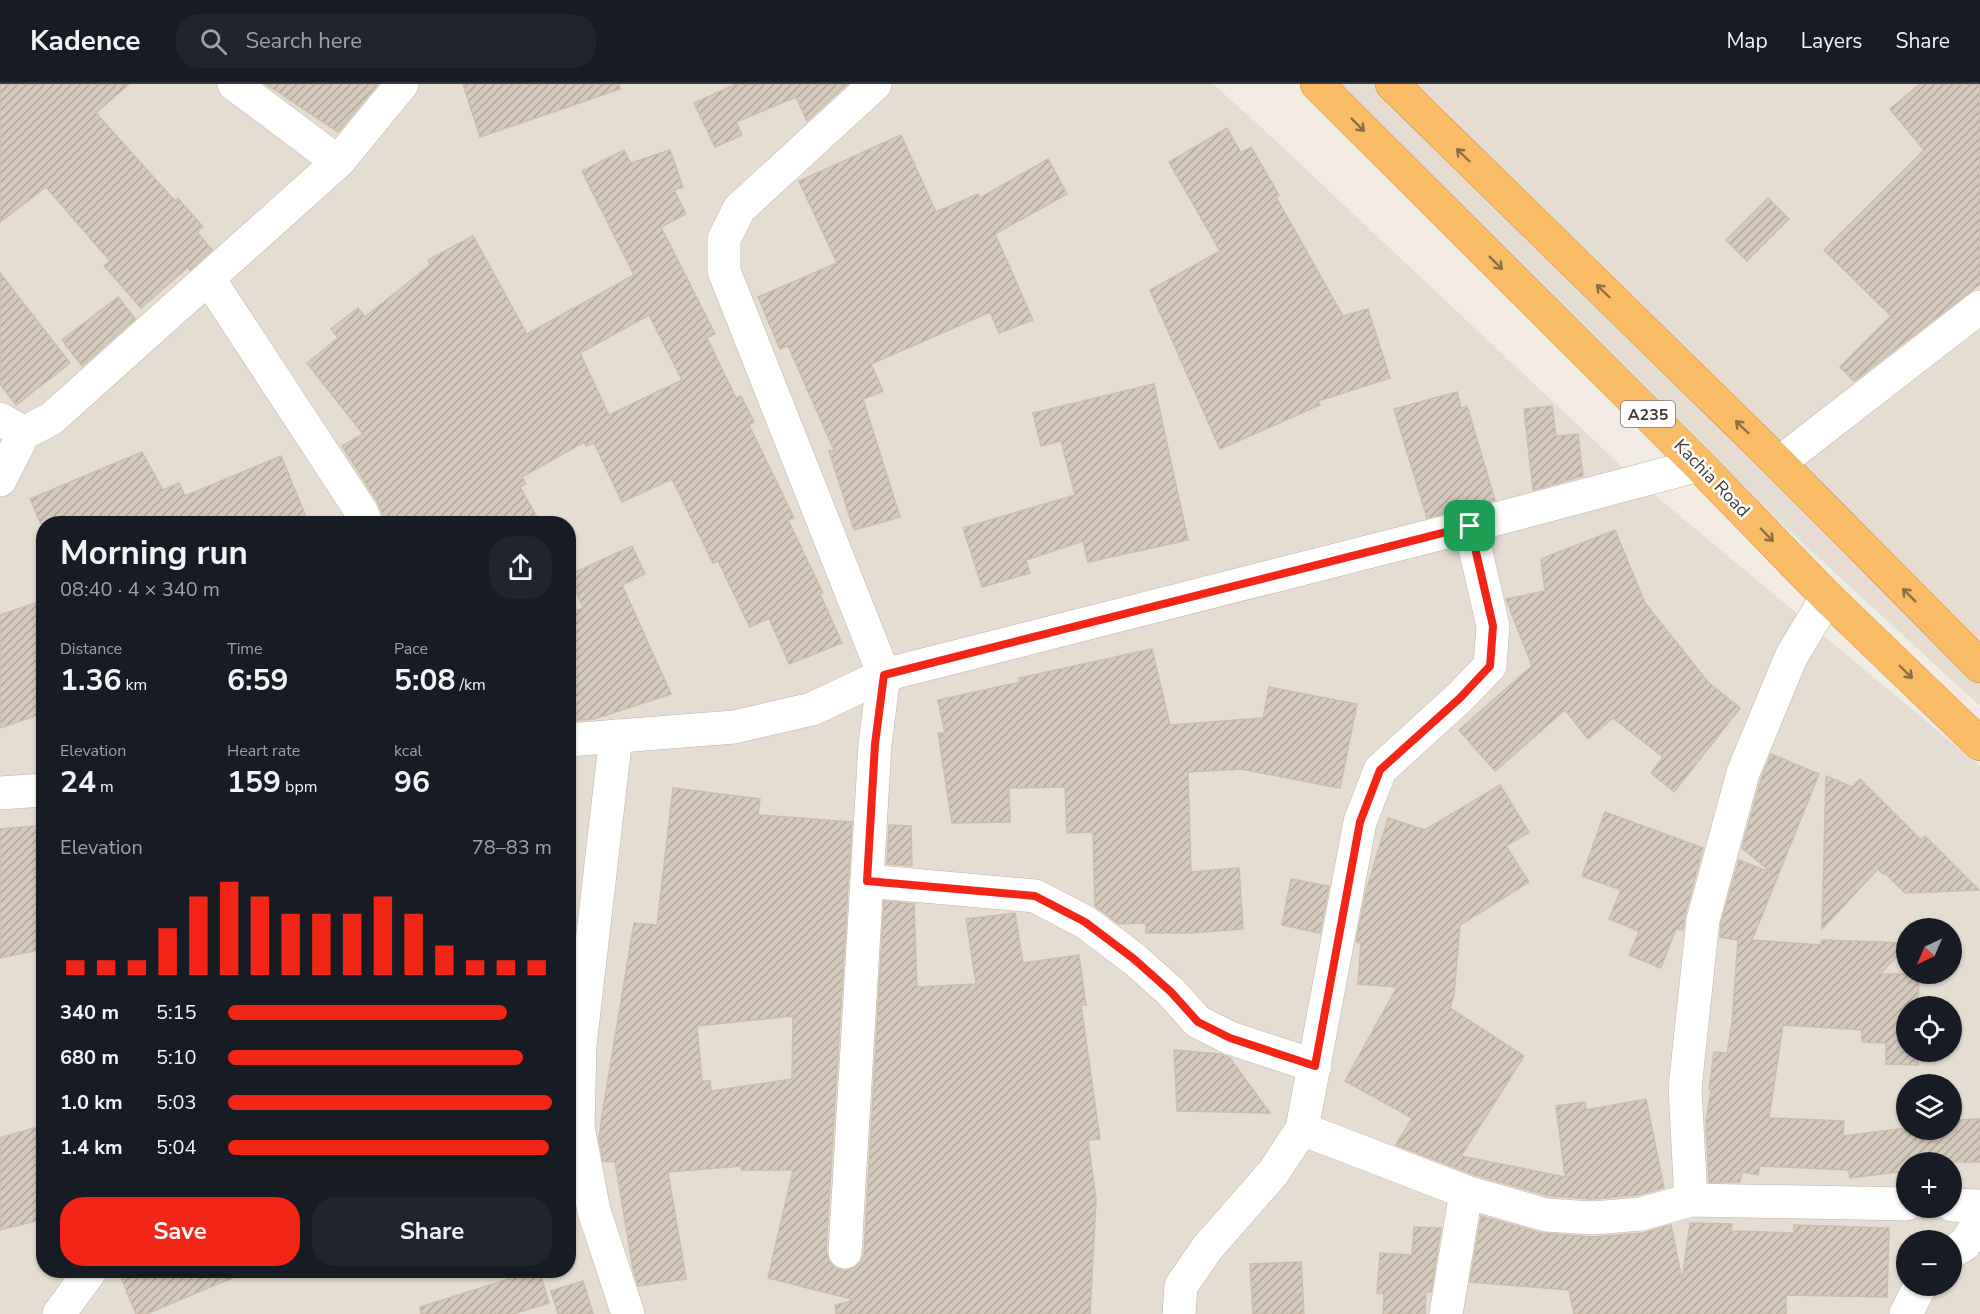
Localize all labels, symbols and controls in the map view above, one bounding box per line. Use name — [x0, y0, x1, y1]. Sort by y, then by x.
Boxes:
search box — [176, 14, 596, 68]
text: Kadence — [30, 22, 140, 60]
icon: search — [197, 25, 230, 58]
text: Search here — [245, 26, 362, 56]
text: Map — [1726, 27, 1768, 55]
text: Layers — [1801, 27, 1862, 55]
text: Share — [1895, 27, 1950, 55]
one-way arrow — [1351, 118, 1366, 133]
one-way arrow — [1455, 147, 1470, 162]
one-way arrow — [1489, 255, 1504, 270]
one-way arrow — [1595, 284, 1610, 298]
road number: A235 — [1621, 401, 1675, 427]
one-way arrow — [1735, 420, 1750, 434]
street label: Kachia Road — [1669, 434, 1755, 522]
pin — [1444, 500, 1495, 551]
icon: arrive — [1453, 509, 1486, 542]
one-way arrow — [1760, 528, 1775, 543]
text: Morning run — [60, 531, 248, 576]
button: share — [489, 536, 552, 599]
text: 08:40 · 4 × 340 m — [60, 576, 220, 603]
one-way arrow — [1902, 588, 1917, 602]
text: Distance — [60, 638, 122, 660]
text: Time — [227, 638, 263, 660]
text: Pace — [394, 638, 428, 660]
text: 1.36 — [60, 660, 121, 701]
text: 6:59 — [227, 660, 288, 701]
text: 5:08 — [394, 660, 455, 701]
one-way arrow — [1898, 665, 1913, 680]
text: km — [121, 674, 147, 696]
text: /km — [455, 674, 486, 696]
text: Elevation — [60, 740, 126, 762]
text: Heart rate — [227, 740, 300, 762]
text: kcal — [394, 740, 422, 762]
text: 24 — [60, 762, 96, 803]
text: 159 — [227, 762, 281, 803]
text: 96 — [394, 762, 430, 803]
text: m — [96, 776, 114, 798]
text: bpm — [281, 776, 317, 798]
text: Elevation — [60, 834, 143, 861]
text: 78–83 m — [472, 834, 552, 861]
north arrow — [1896, 918, 1962, 984]
map controls — [1896, 918, 1962, 1296]
button: locate — [1896, 996, 1962, 1062]
text: 340 m — [60, 999, 119, 1026]
text: 5:15 — [156, 999, 197, 1026]
text: 680 m — [60, 1044, 119, 1071]
text: 5:10 — [156, 1044, 197, 1071]
button: layers — [1896, 1074, 1962, 1140]
text: 1.0 km — [60, 1089, 123, 1116]
text: 5:03 — [156, 1089, 197, 1116]
text: 1.4 km — [60, 1134, 123, 1161]
text: 5:04 — [156, 1134, 197, 1161]
button: + — [1896, 1152, 1962, 1218]
button: Save — [60, 1197, 300, 1266]
button: Share — [312, 1197, 552, 1266]
button: − — [1896, 1230, 1962, 1296]

